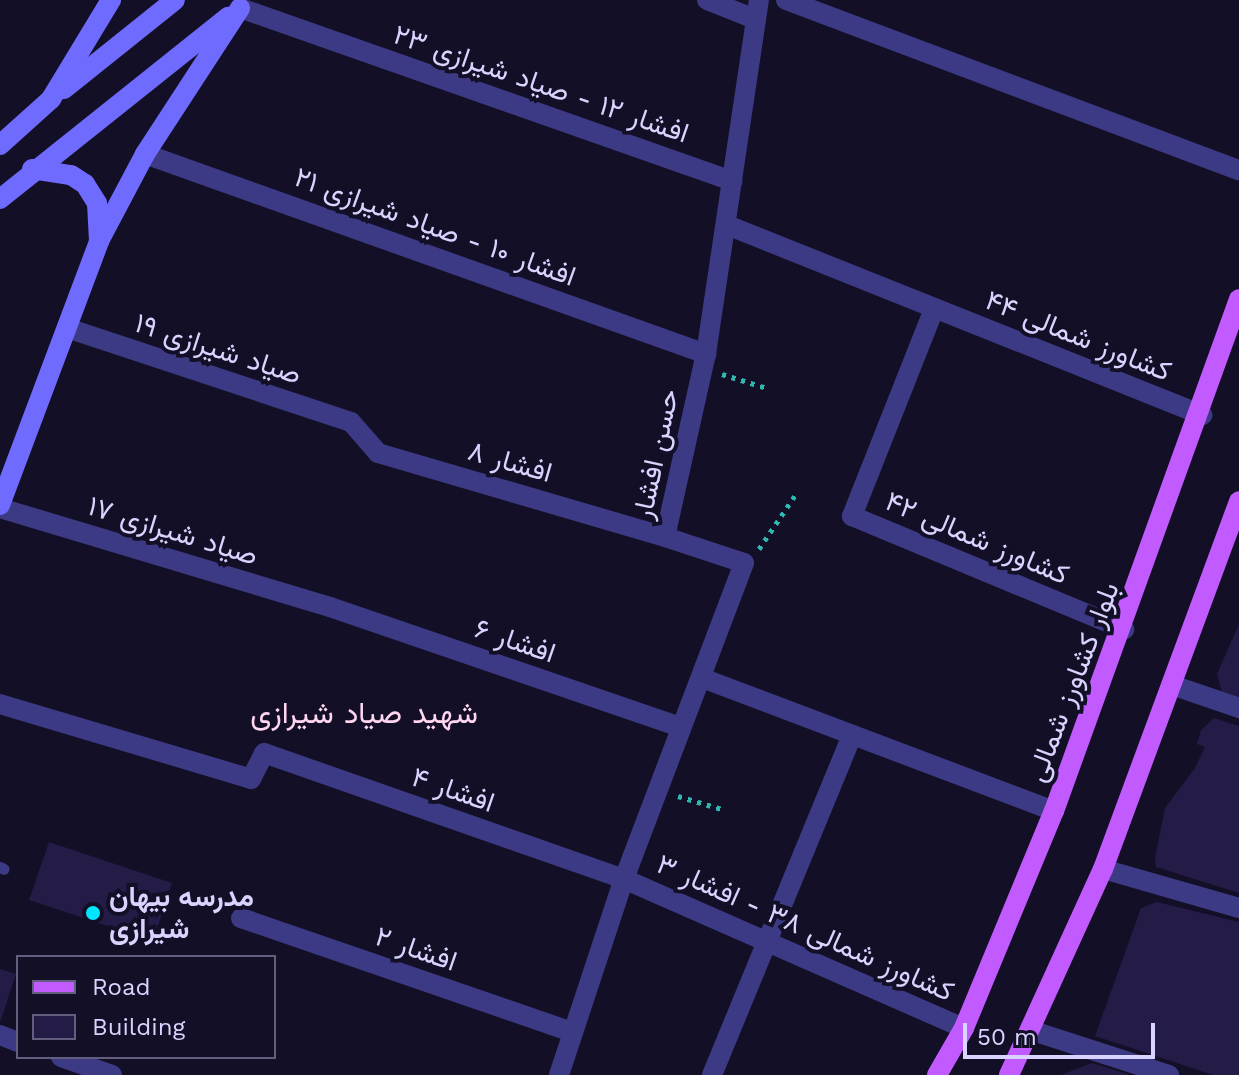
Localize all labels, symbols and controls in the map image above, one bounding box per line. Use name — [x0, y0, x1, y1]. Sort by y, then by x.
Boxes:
street label: افشار ۱۲ - صیاد شیرازی ۲۳ — [389, 18, 693, 150]
street label: افشار ۱۰ - صیاد شیرازی ۲۱ — [290, 160, 580, 294]
street label: کشاورز شمالی ۴۴ — [980, 283, 1176, 389]
street label: صیاد شیرازی ۱۹ — [131, 306, 305, 392]
street label: حسن افشار — [626, 386, 686, 522]
street label: افشار ۸ — [464, 434, 556, 490]
street label: کشاورز شمالی ۴۲ — [880, 484, 1074, 592]
street label: صیاد شیرازی ۱۷ — [84, 489, 262, 573]
street label: بلوار کشاورز شمالی — [1019, 577, 1127, 787]
street label: افشار ۶ — [470, 612, 560, 670]
district label: شهید صیاد شیرازی — [250, 695, 478, 731]
street label: افشار ۴ — [407, 760, 499, 820]
street label: کشاورز شمالی ۳۸ - افشار ۳ — [651, 847, 959, 1009]
place label: مدرسه بیهان شیرازی — [109, 880, 254, 946]
marker: مدرسه بیهان شیرازی — [84, 904, 102, 922]
street label: افشار ۲ — [371, 919, 461, 979]
legend — [16, 955, 276, 1059]
text: Road — [92, 973, 151, 1001]
scale bar — [967, 1007, 1159, 1057]
text: Building — [92, 1013, 185, 1041]
text: 50 m — [977, 1023, 1037, 1051]

